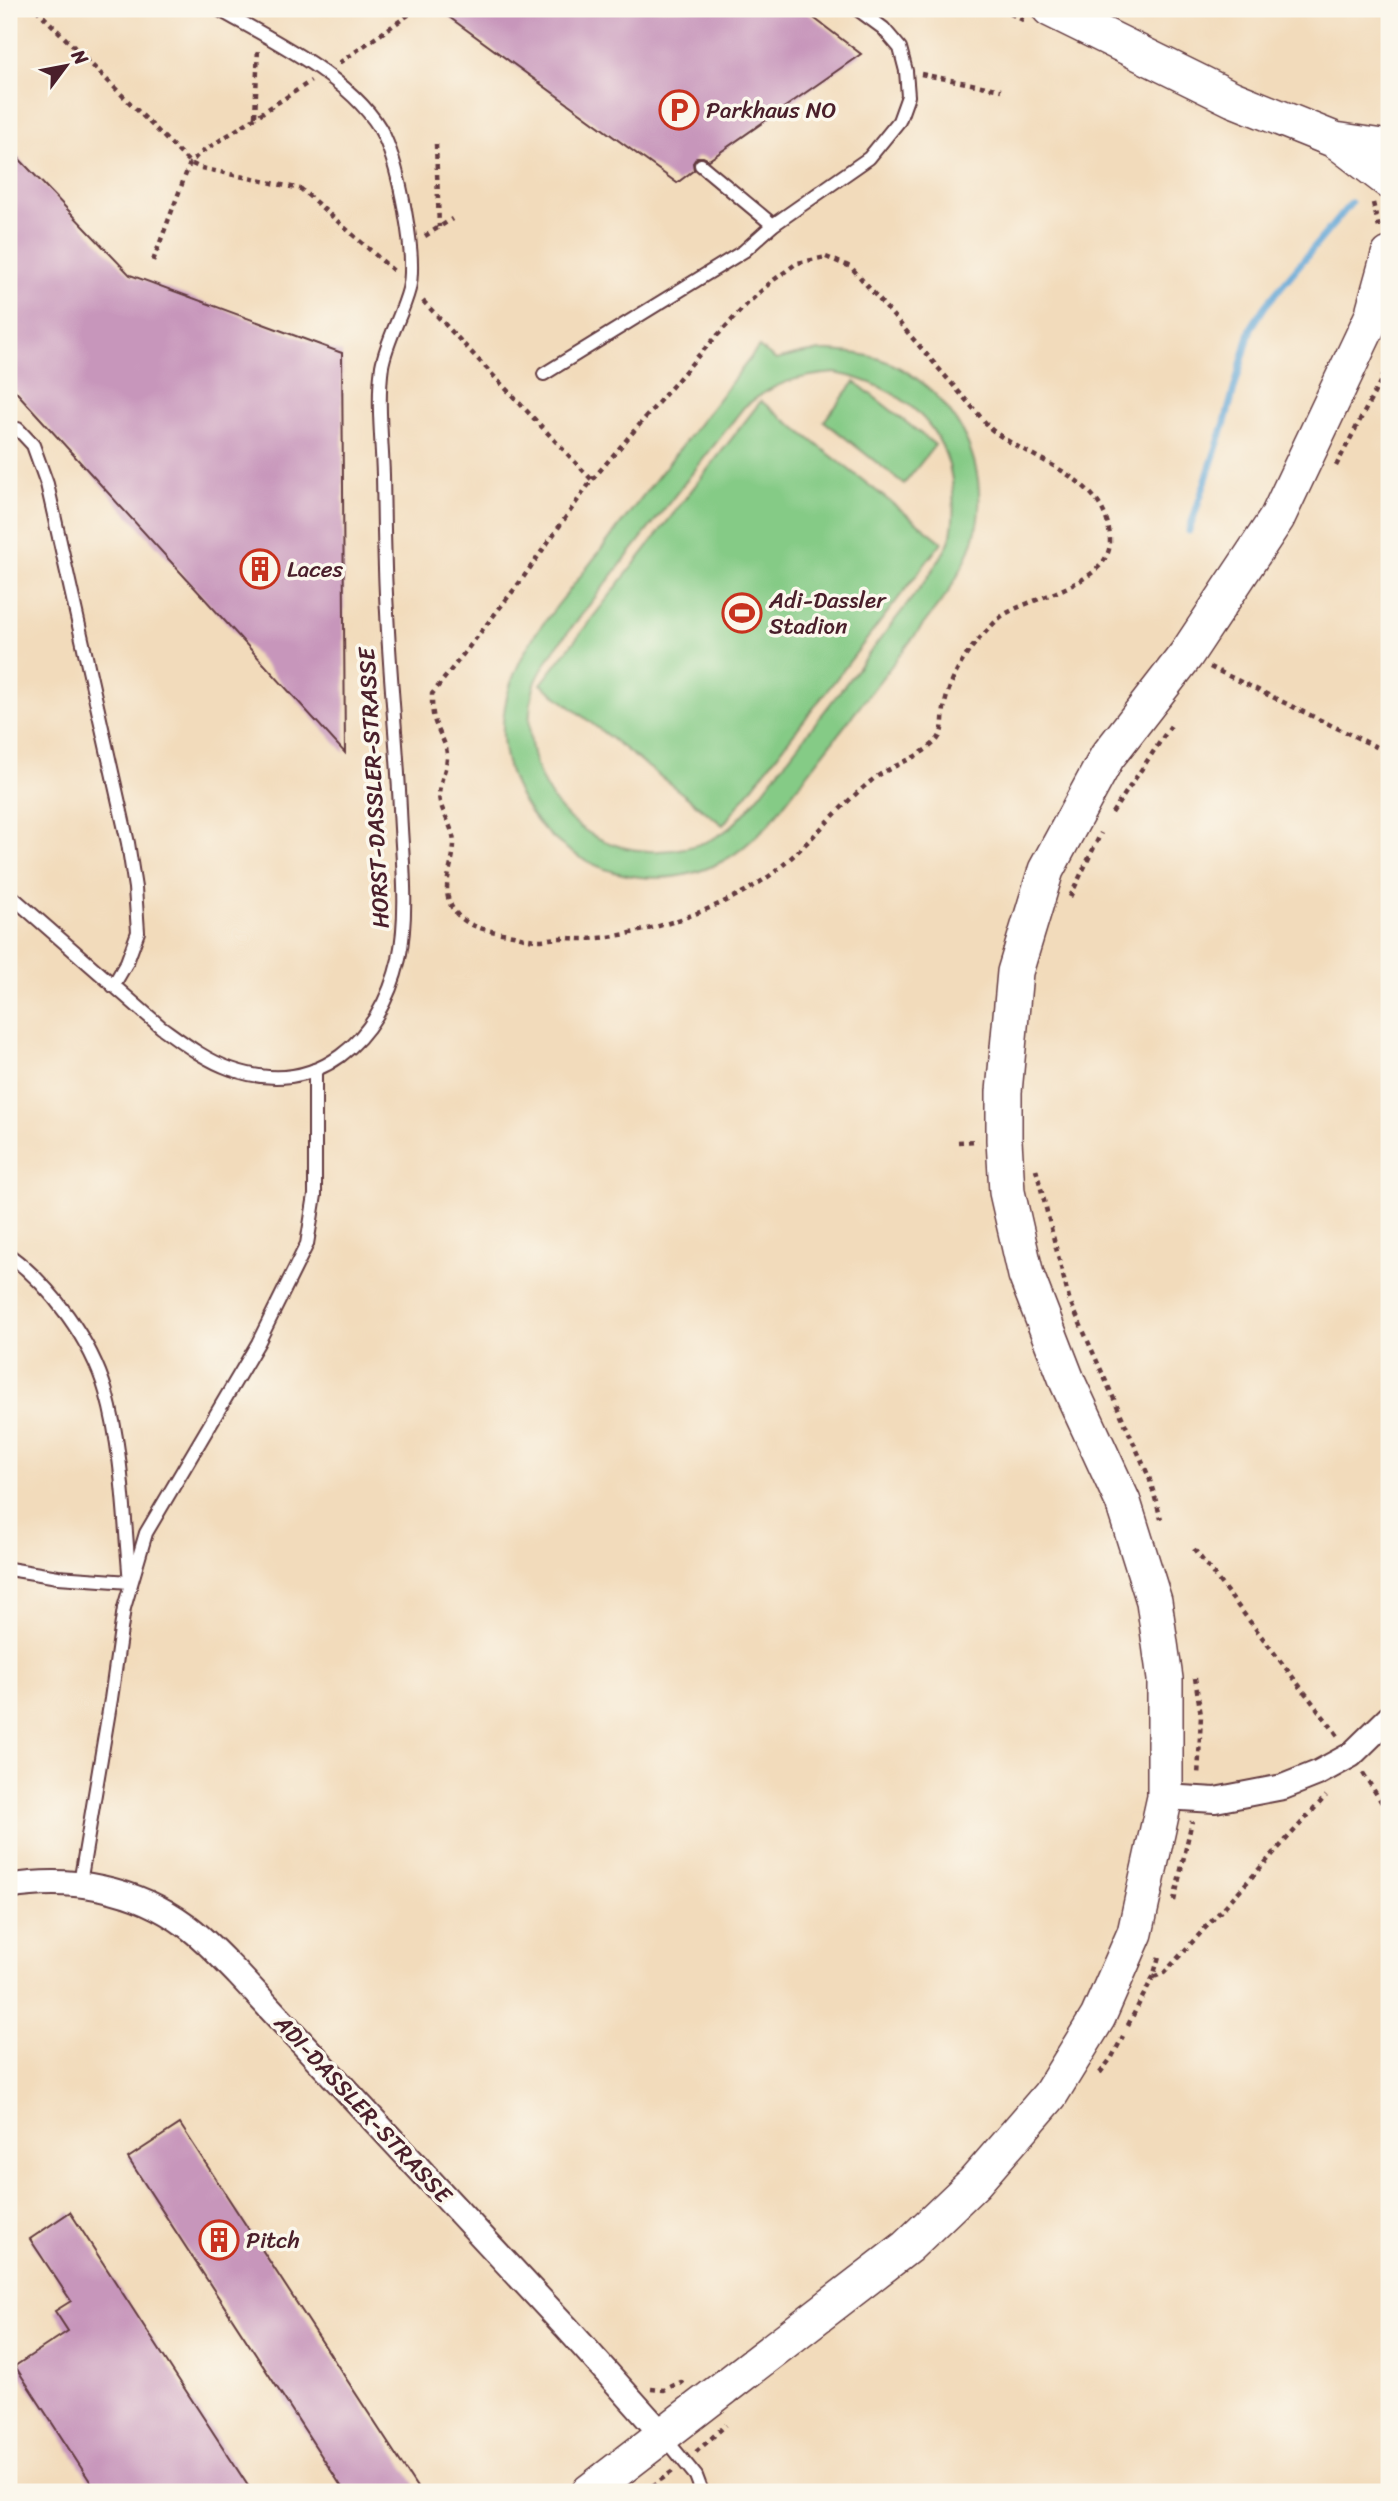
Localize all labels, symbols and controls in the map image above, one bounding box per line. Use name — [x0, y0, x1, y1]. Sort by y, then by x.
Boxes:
north arrow — [32, 32, 102, 102]
text: N — [62, 42, 98, 72]
parking icon: Parkhaus NO — [658, 89, 700, 131]
place label: Parkhaus NO — [706, 90, 837, 131]
building icon: Laces — [239, 548, 281, 590]
place label: Laces — [287, 549, 343, 590]
place label: Adi-Dassler Stadion — [768, 580, 887, 647]
sports icon: Adi-Dassler Stadion — [721, 592, 763, 634]
street label: HORST-DASSLER-STRASSE — [346, 645, 402, 929]
street label: ADI-DASSLER-STRASSE — [263, 2004, 463, 2214]
building icon: Pitch — [198, 2219, 240, 2261]
place label: Pitch — [246, 2220, 300, 2261]

